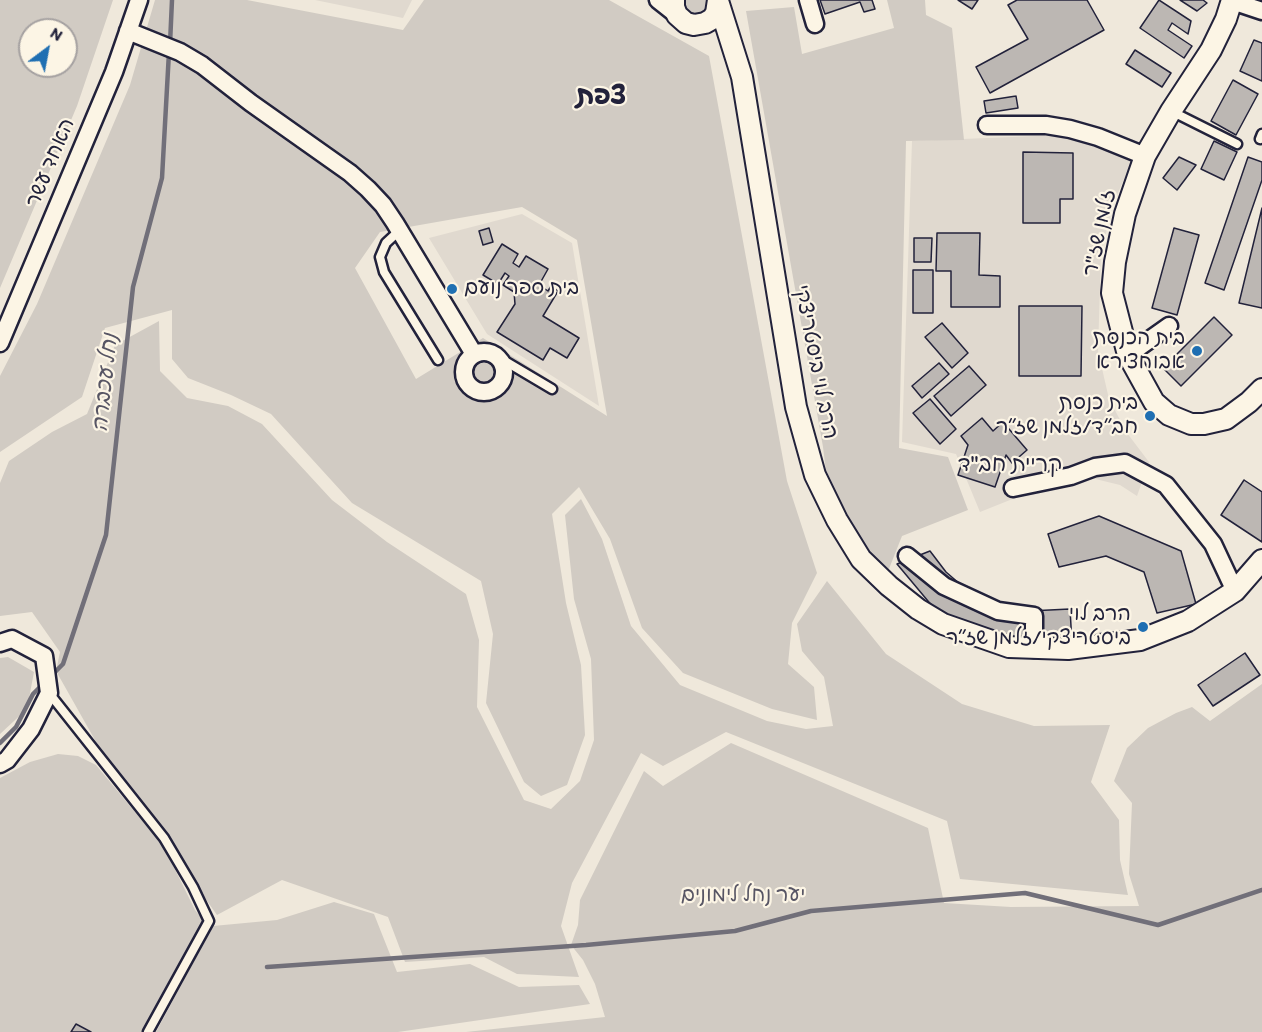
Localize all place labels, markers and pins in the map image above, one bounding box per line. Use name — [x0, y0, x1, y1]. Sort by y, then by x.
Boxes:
place label: בית ספר נועם — [464, 276, 579, 302]
marker: בית ספר נועם — [445, 282, 459, 296]
place label: בית הכנסת אבוחצירא — [1092, 326, 1185, 376]
marker: בית הכנסת אבוחצירא — [1190, 344, 1204, 358]
place label: בית כנסת חב״ד/זלמן שז״ר — [996, 391, 1138, 441]
marker: בית כנסת חב״ד/זלמן שז״ר — [1143, 409, 1157, 423]
place label: הרב לוי ביסטריצקי/זלמן שז״ר — [946, 602, 1131, 652]
marker: הרב לוי ביסטריצקי/זלמן שז״ר — [1136, 620, 1150, 634]

